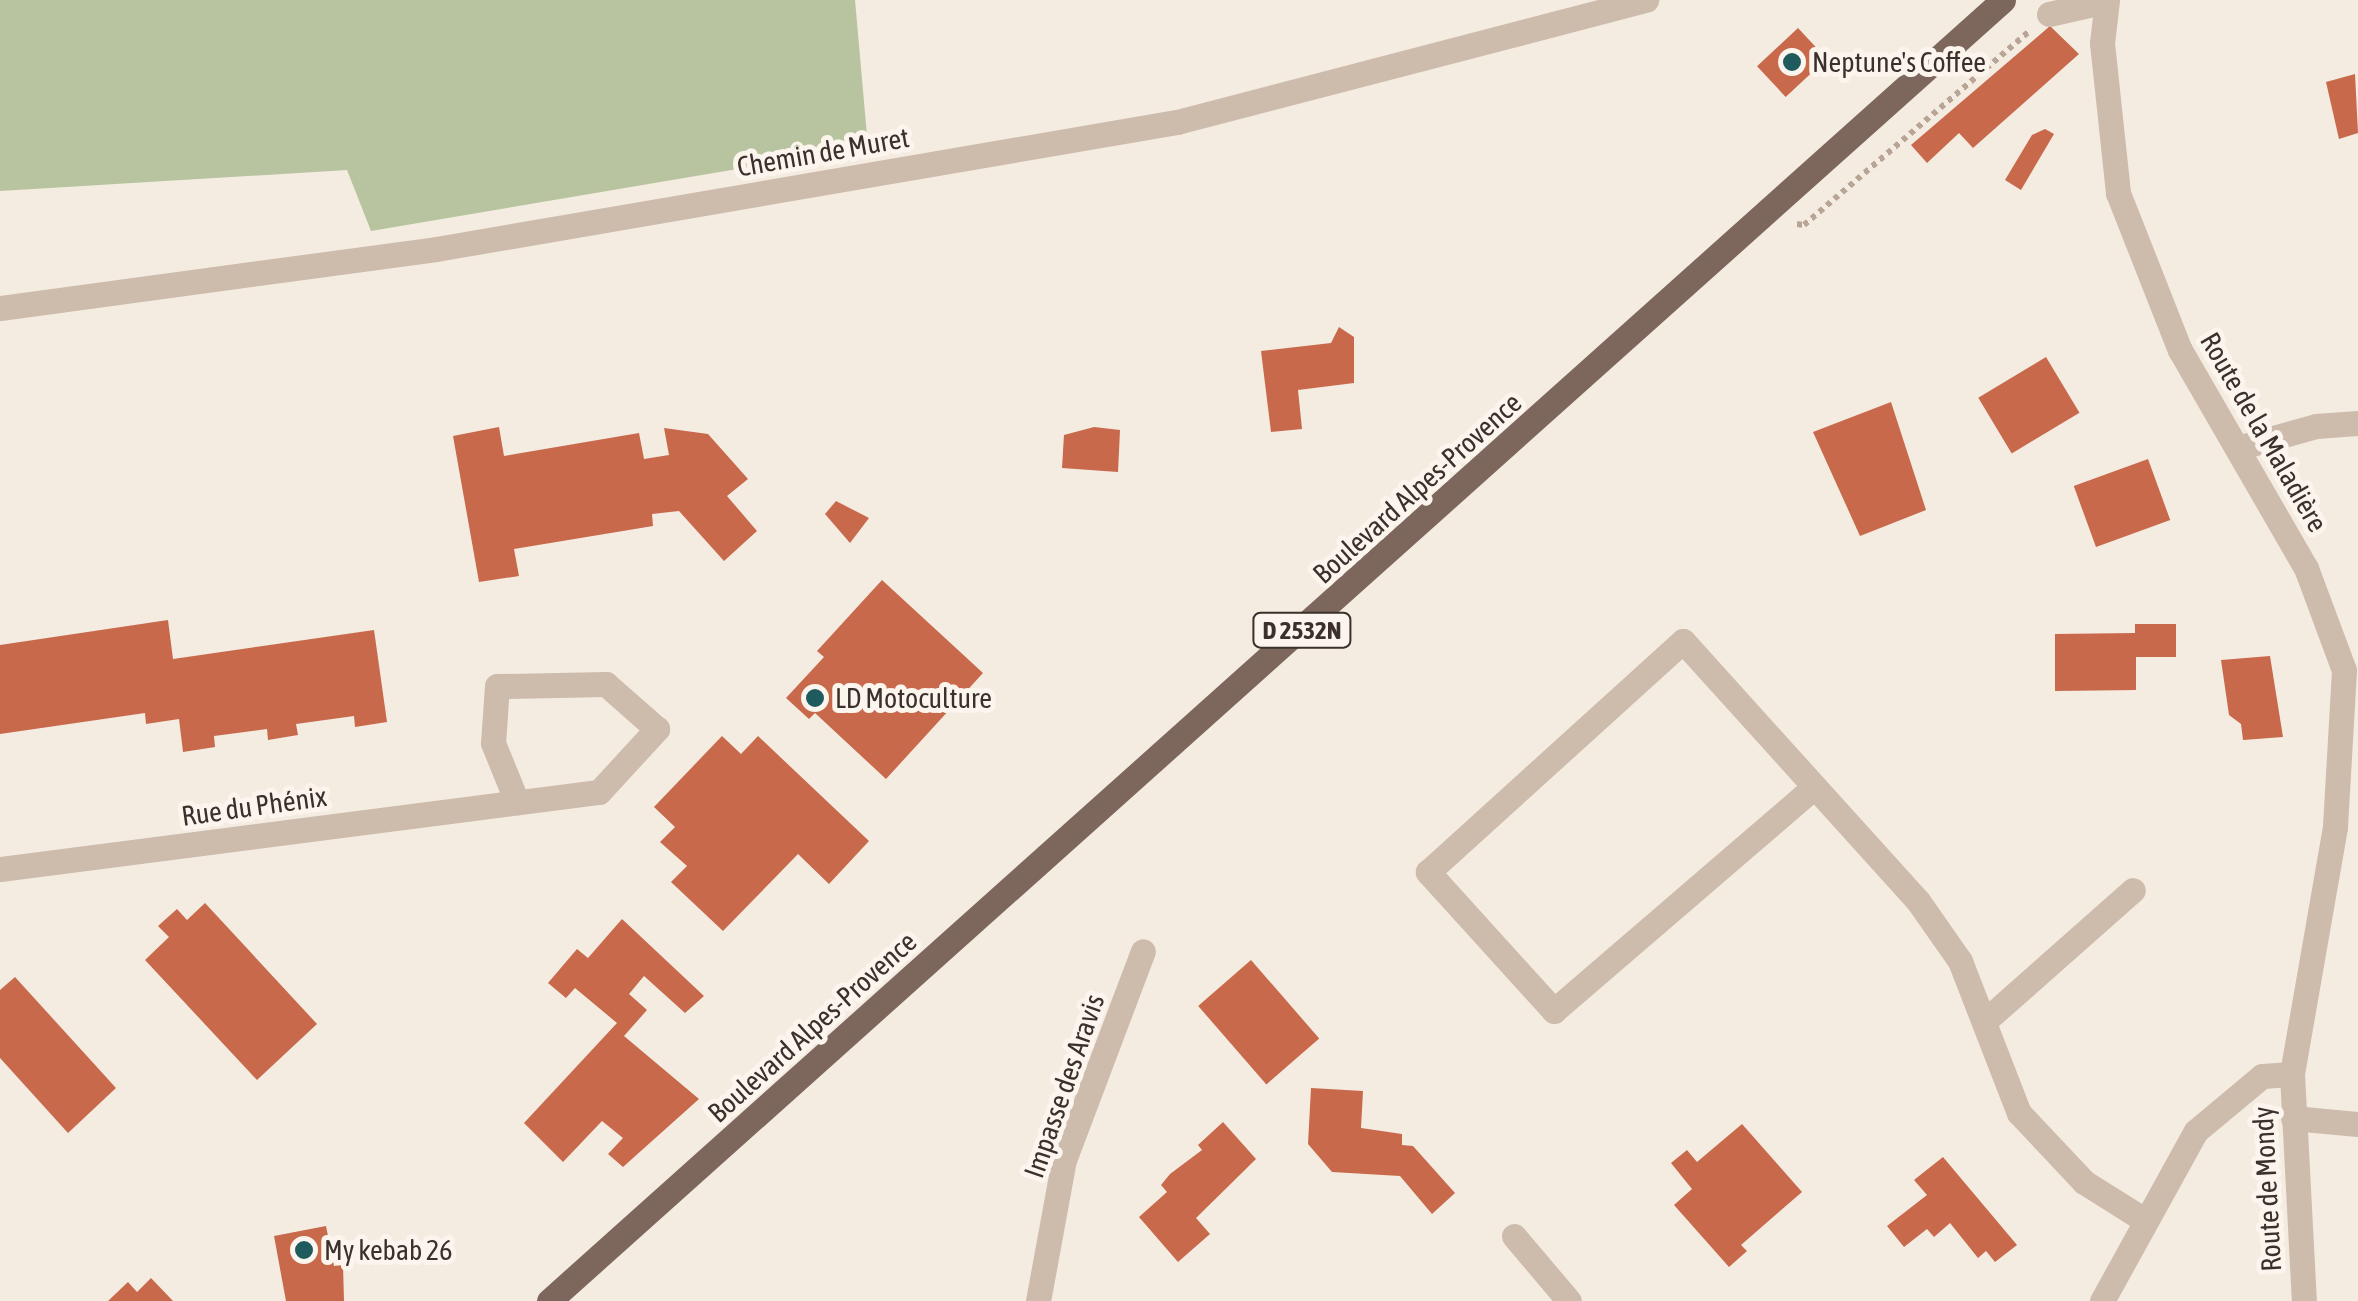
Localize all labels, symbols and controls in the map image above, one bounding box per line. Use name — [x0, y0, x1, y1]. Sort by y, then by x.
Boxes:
place label: Neptune's Coffee — [1812, 45, 1986, 79]
marker: Neptune's Coffee — [1781, 51, 1803, 73]
street label: Chemin de Muret — [734, 120, 912, 184]
street label: Route de la Maladière — [2193, 326, 2335, 538]
street label: Boulevard Alpes-Provence — [1306, 386, 1528, 590]
road number: D 2532N — [1252, 610, 1352, 650]
place label: LD Motoculture — [835, 681, 992, 715]
marker: LD Motoculture — [804, 687, 826, 709]
street label: Rue du Phénix — [179, 779, 329, 833]
street label: Boulevard Alpes-Provence — [701, 925, 923, 1129]
street label: Impasse des Aravis — [1017, 990, 1111, 1182]
street label: Route de Mondy — [2246, 1106, 2288, 1272]
place label: My kebab 26 — [324, 1233, 452, 1267]
marker: My kebab 26 — [293, 1239, 315, 1261]

